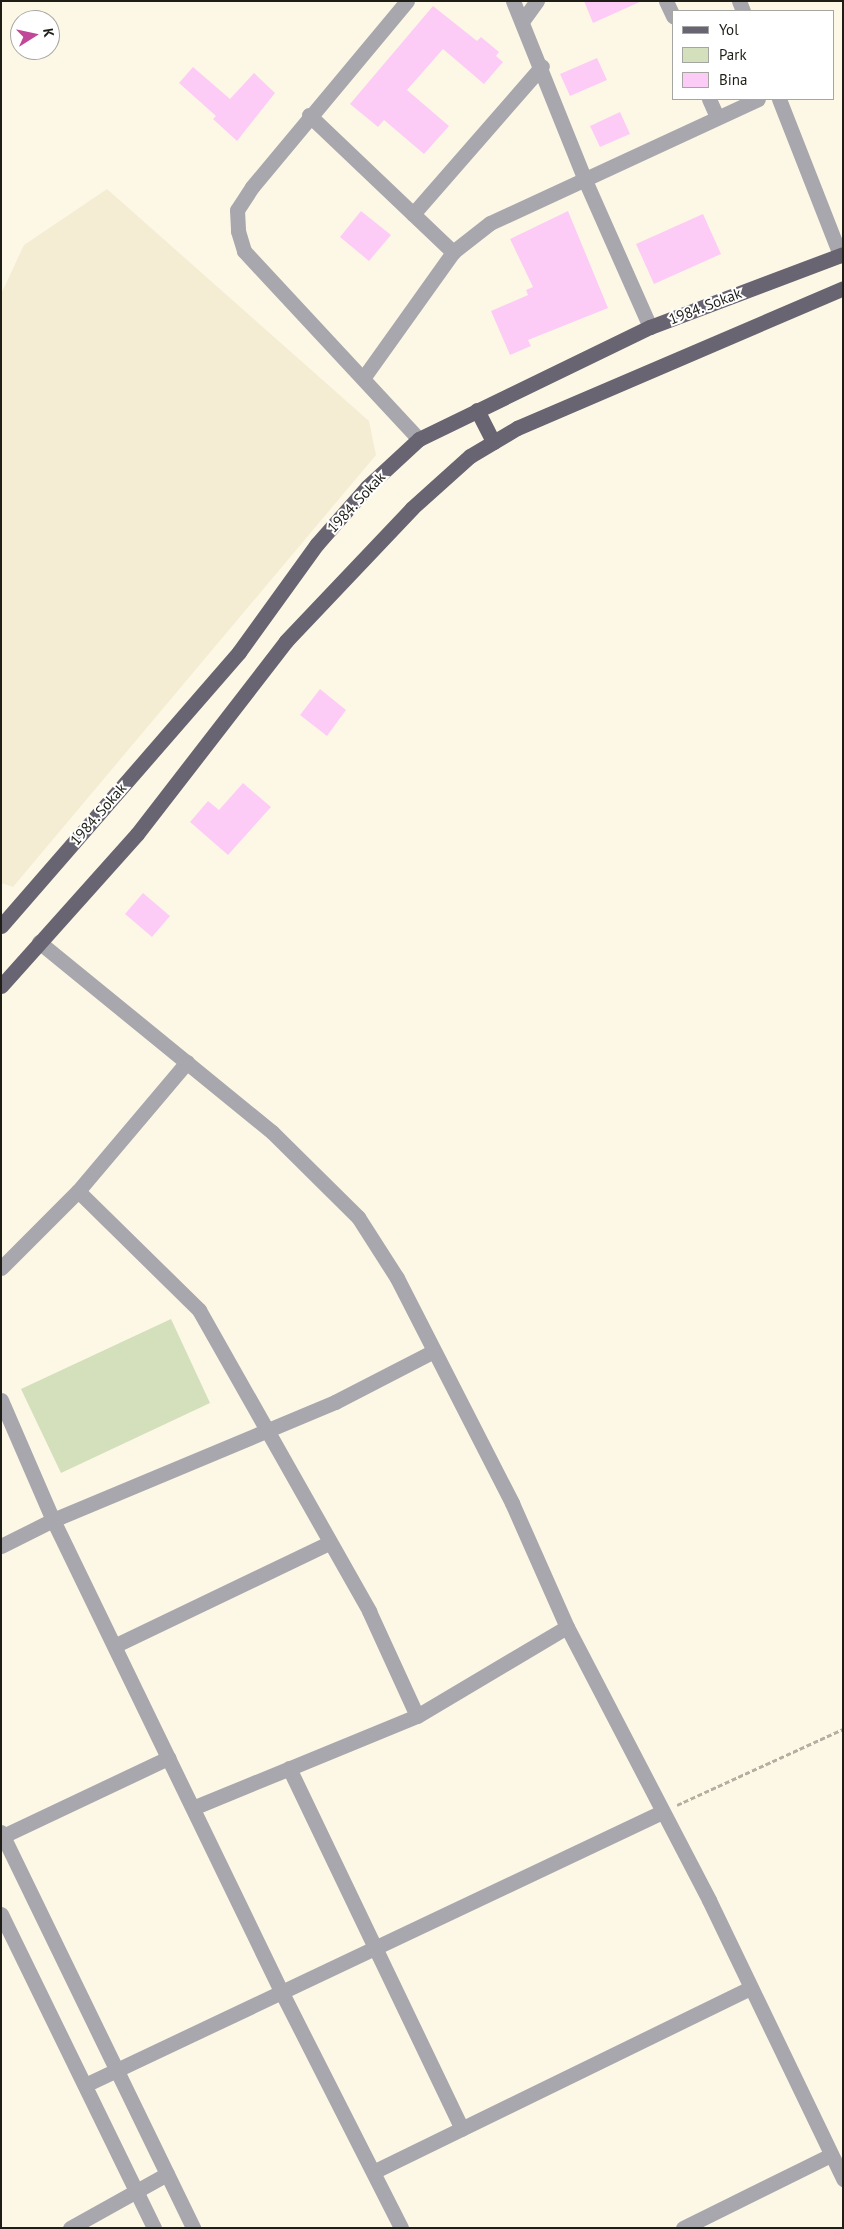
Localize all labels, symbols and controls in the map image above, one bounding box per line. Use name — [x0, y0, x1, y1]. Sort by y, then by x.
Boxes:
north arrow — [10, 10, 60, 60]
legend — [672, 10, 834, 100]
text: Yol — [719, 20, 739, 39]
text: K — [39, 27, 58, 38]
text: Park — [719, 45, 747, 64]
text: Bina — [719, 70, 747, 89]
street label: 1984. Sokak — [665, 284, 745, 328]
street label: 1984. Sokak — [323, 467, 389, 537]
street label: 1984. Sokak — [66, 779, 130, 849]

